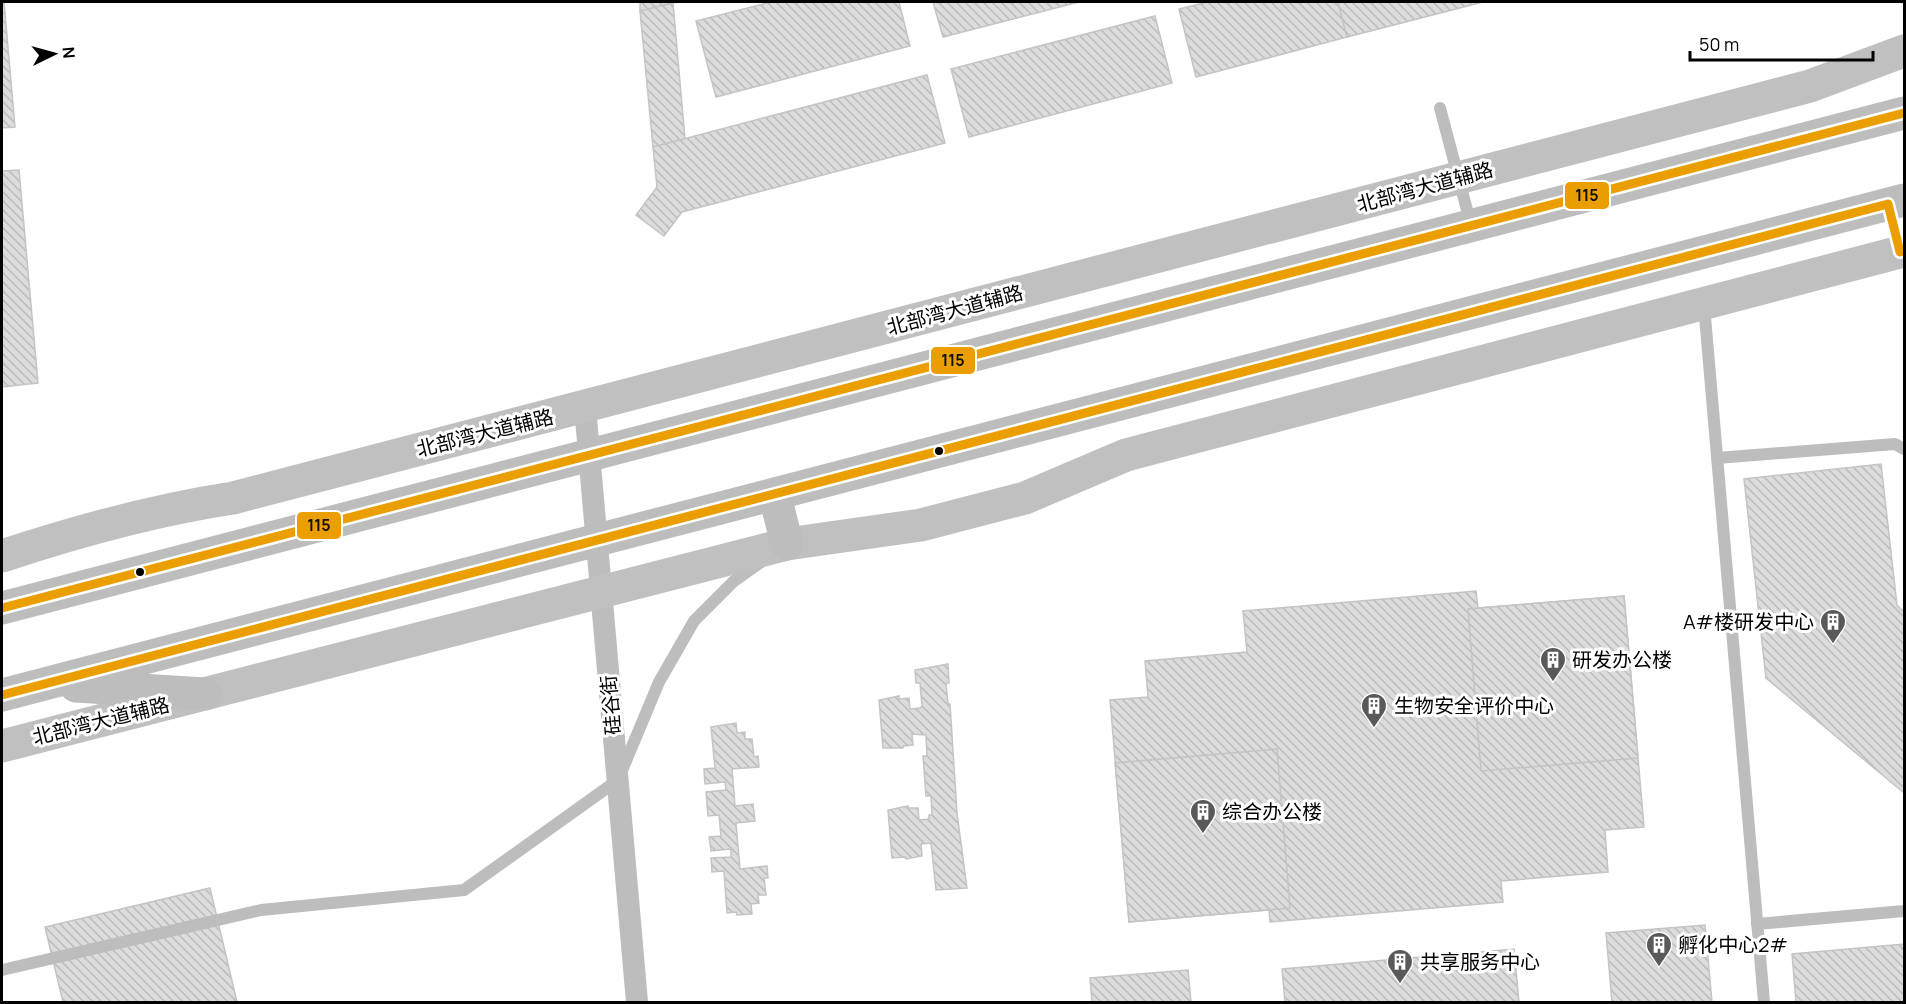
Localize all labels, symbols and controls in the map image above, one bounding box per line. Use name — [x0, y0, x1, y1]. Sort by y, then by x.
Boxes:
north arrow — [24, 24, 84, 84]
scale bar — [1690, 24, 1873, 62]
text: 50 m — [1699, 32, 1739, 56]
text: N — [57, 46, 80, 59]
street label: 北部湾大道辅路 — [1354, 155, 1496, 218]
line badge: 115 — [1564, 181, 1610, 210]
text: 115 — [1575, 184, 1599, 206]
street label: 北部湾大道辅路 — [884, 278, 1026, 341]
line badge: 115 — [930, 346, 976, 375]
text: 115 — [941, 349, 965, 371]
street label: 北部湾大道辅路 — [414, 402, 556, 463]
unlabelled marker — [933, 445, 945, 457]
line badge: 115 — [296, 511, 342, 540]
text: 115 — [307, 514, 331, 536]
unlabelled marker — [134, 566, 146, 578]
building icon: A#楼研发中心 — [1818, 607, 1848, 645]
place label: A#楼研发中心 — [1683, 608, 1814, 635]
building icon: 研发办公楼 — [1538, 645, 1568, 683]
place label: 研发办公楼 — [1572, 646, 1672, 673]
street label: 硅谷街 — [594, 674, 627, 736]
street label: 北部湾大道辅路 — [30, 690, 172, 751]
building icon: 生物安全评价中心 — [1359, 691, 1389, 729]
place label: 生物安全评价中心 — [1394, 692, 1554, 719]
building icon: 综合办公楼 — [1188, 797, 1218, 835]
place label: 综合办公楼 — [1222, 798, 1322, 825]
building icon: 孵化中心2# — [1644, 930, 1674, 968]
place label: 孵化中心2# — [1678, 931, 1788, 958]
building icon: 共享服务中心 — [1385, 947, 1415, 985]
place label: 共享服务中心 — [1420, 948, 1540, 975]

